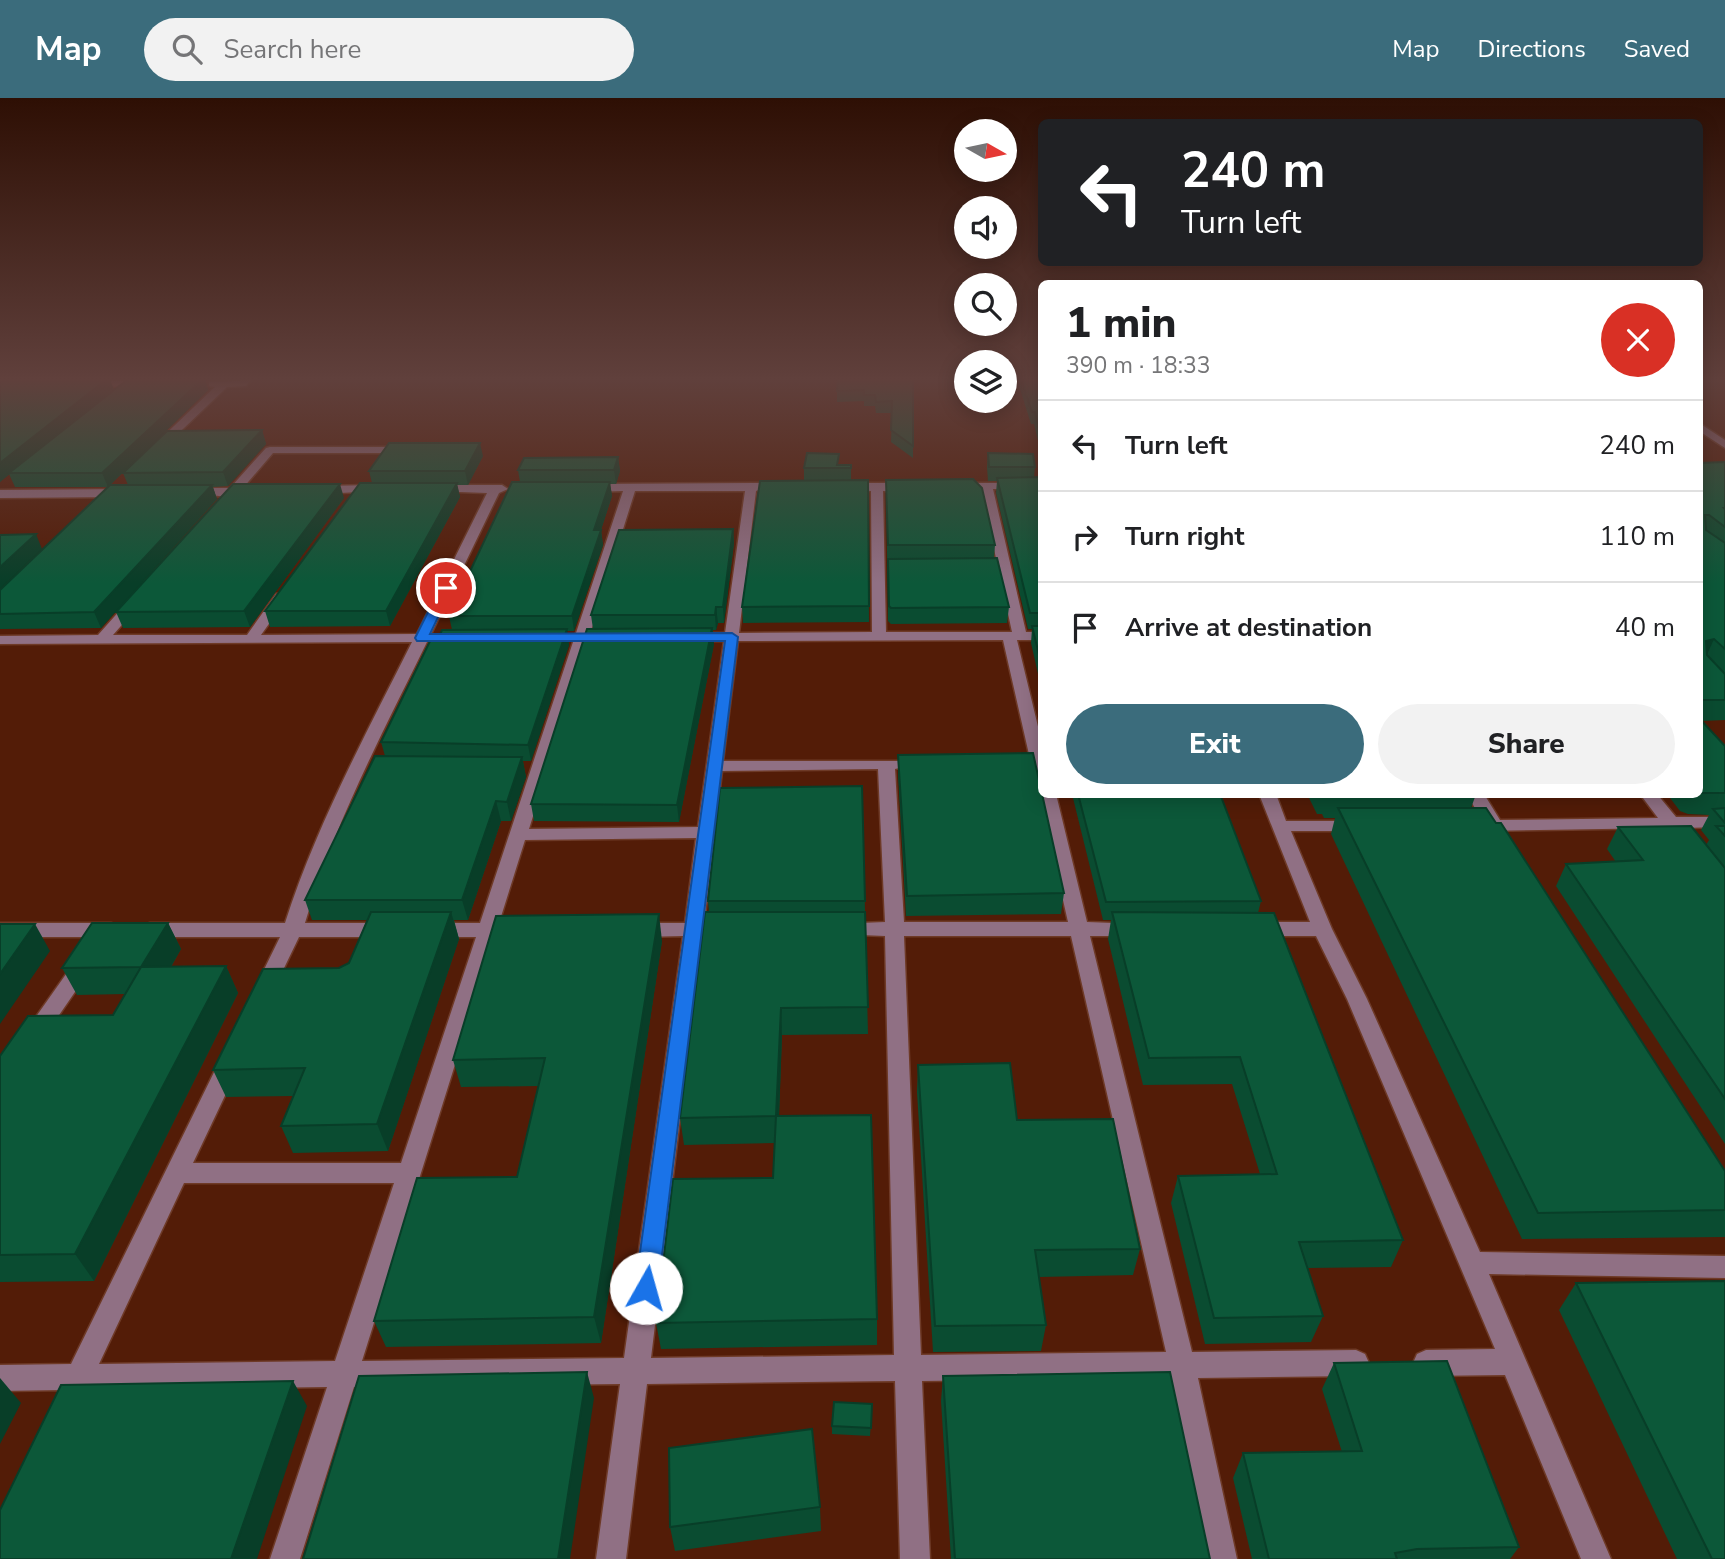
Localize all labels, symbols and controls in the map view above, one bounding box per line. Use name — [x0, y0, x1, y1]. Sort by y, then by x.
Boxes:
search box — [144, 18, 634, 81]
text: Map — [35, 27, 102, 72]
icon: search — [168, 30, 206, 68]
text: Search here — [224, 32, 361, 67]
text: Map — [1392, 33, 1439, 65]
text: Directions — [1477, 33, 1586, 65]
text: Saved — [1624, 33, 1690, 65]
north arrow — [954, 119, 1017, 182]
map controls — [954, 119, 1017, 413]
text: 240 m — [1181, 137, 1325, 204]
icon: left — [1066, 147, 1157, 238]
button: sound — [954, 196, 1017, 259]
text: Turn left — [1181, 201, 1301, 244]
button: search — [954, 273, 1017, 336]
text: 1 min — [1066, 295, 1176, 352]
button: close — [1601, 303, 1675, 377]
button: layers — [954, 350, 1017, 413]
text: 390 m · 18:33 — [1066, 350, 1211, 381]
icon: left — [1066, 427, 1104, 465]
text: Turn left — [1125, 428, 1228, 463]
text: 240 m — [1599, 428, 1675, 463]
icon: right — [1066, 518, 1104, 556]
text: Turn right — [1125, 519, 1244, 554]
text: 110 m — [1599, 519, 1675, 554]
pin — [416, 558, 476, 618]
icon: arrive — [427, 569, 465, 607]
icon: arrive — [1066, 609, 1104, 647]
text: Arrive at destination — [1125, 610, 1372, 645]
text: 40 m — [1615, 610, 1675, 645]
button: Exit — [1066, 704, 1364, 784]
button: Share — [1378, 704, 1675, 784]
position arrow — [609, 1251, 683, 1325]

